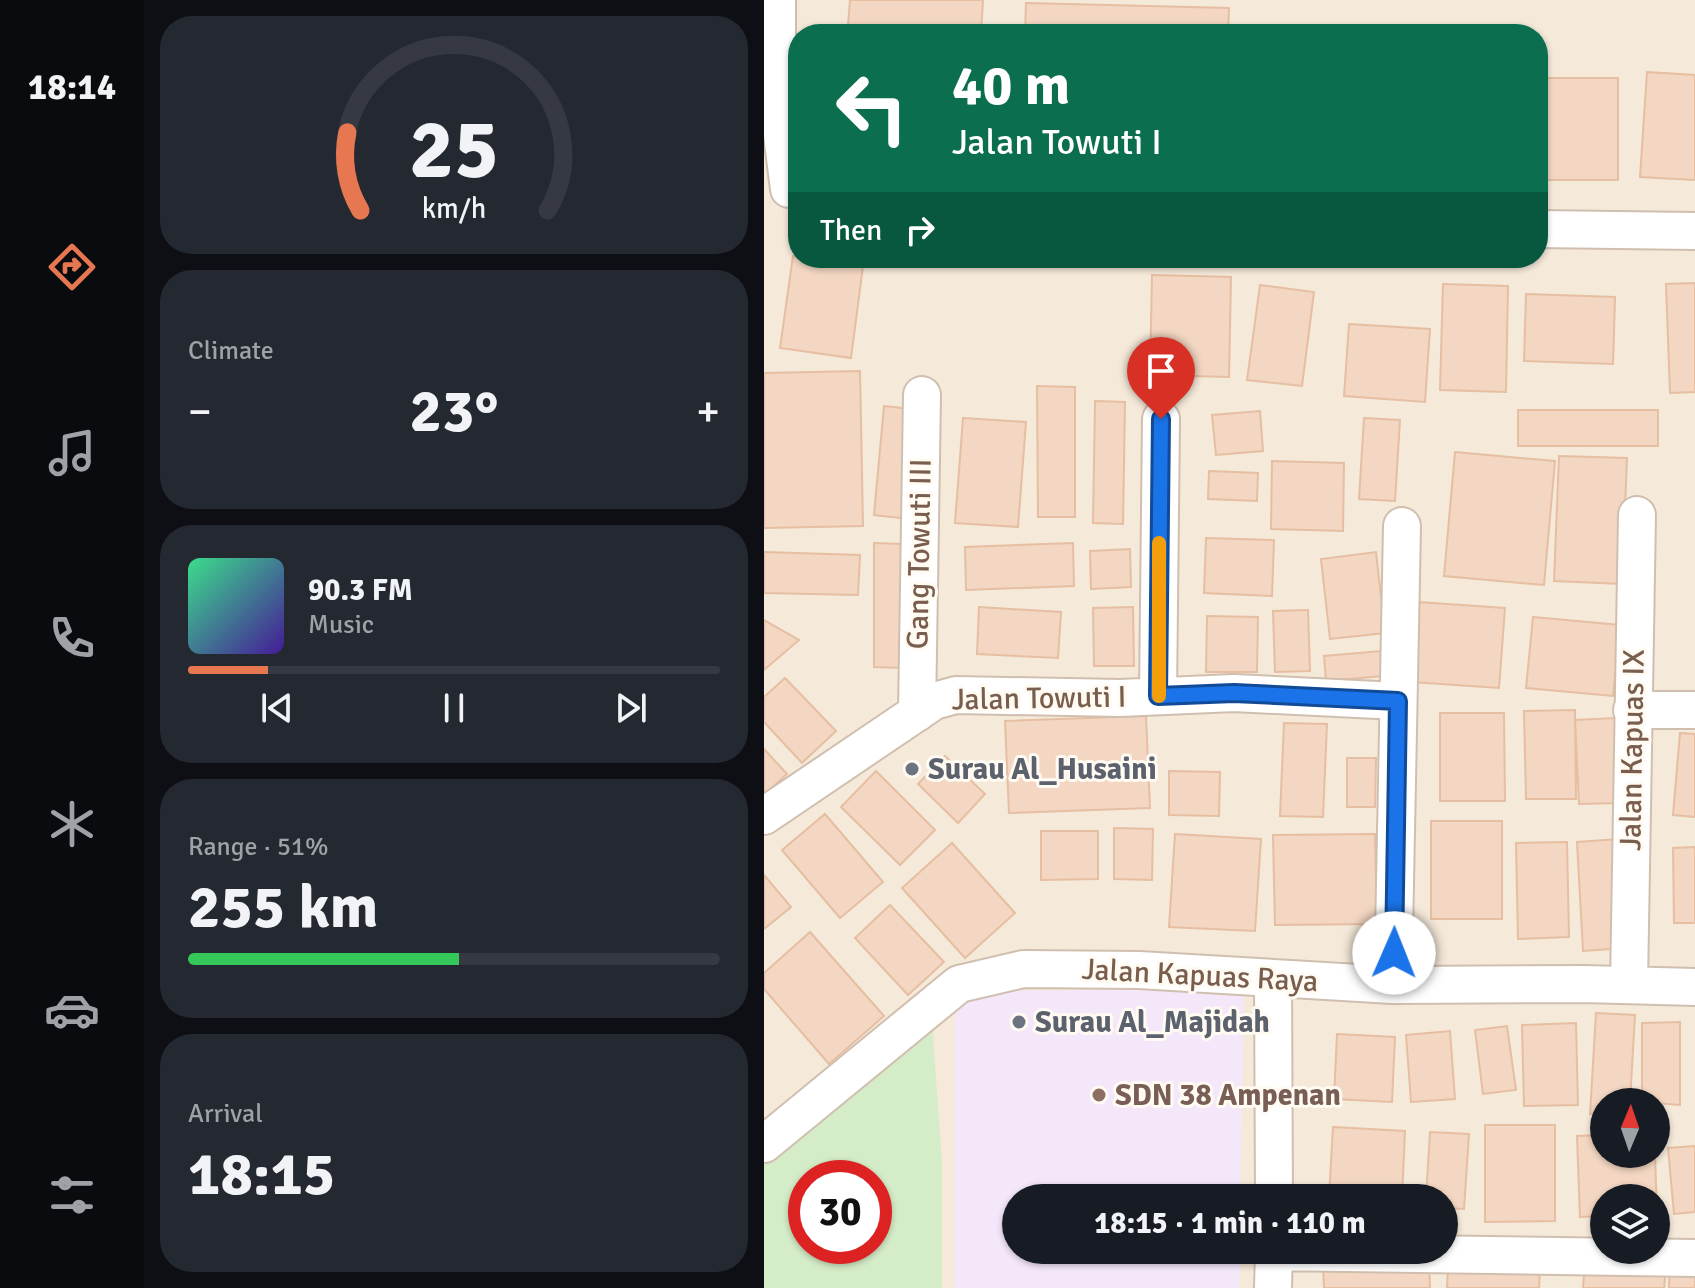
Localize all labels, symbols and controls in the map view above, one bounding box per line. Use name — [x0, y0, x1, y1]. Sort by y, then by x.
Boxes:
text: 40 m — [952, 51, 1070, 120]
icon: left — [820, 56, 924, 160]
text: 18:14 — [28, 65, 116, 110]
text: 25 — [409, 99, 499, 201]
text: Jalan Towuti I — [952, 120, 1162, 165]
text: km/h — [422, 191, 486, 226]
icon: right — [898, 208, 942, 252]
text: Then — [820, 212, 882, 249]
icon: directions — [44, 239, 100, 295]
text: Climate — [188, 335, 274, 367]
pin — [1127, 337, 1195, 419]
icon: arrive — [1139, 349, 1183, 393]
text: 23° — [410, 375, 498, 449]
text: − — [188, 385, 212, 439]
text: + — [696, 385, 720, 439]
icon: music — [44, 425, 100, 481]
street label: Gang Towuti III — [899, 458, 940, 650]
text: 90.3 FM — [308, 572, 413, 609]
text: Music — [308, 609, 374, 641]
icon: phone — [44, 610, 100, 666]
street label: Jalan Kapuas IX — [1612, 648, 1653, 851]
street label: Jalan Towuti I — [951, 678, 1127, 719]
icon: previous — [255, 686, 299, 730]
icon: pause — [432, 686, 476, 730]
icon: next — [609, 686, 653, 730]
place label: Surau Al_Husaini — [928, 751, 1157, 788]
marker: Surau Al_Husaini — [903, 760, 921, 778]
icon: climate — [44, 796, 100, 852]
text: Range · 51% — [188, 831, 329, 863]
text: 255 km — [188, 871, 378, 945]
position arrow — [1352, 911, 1436, 995]
street label: Jalan Kapuas Raya — [1081, 951, 1319, 1000]
icon: car — [44, 982, 100, 1038]
place label: Surau Al_Majidah — [1035, 1004, 1270, 1041]
marker: Surau Al_Majidah — [1010, 1013, 1028, 1031]
place label: SDN 38 Ampenan — [1115, 1077, 1341, 1114]
marker: SDN 38 Ampenan — [1090, 1086, 1108, 1104]
north arrow — [1590, 1088, 1670, 1168]
map controls — [1590, 1088, 1670, 1264]
text: Arrival — [188, 1098, 263, 1130]
text: 18:15 — [188, 1138, 335, 1212]
speed limit sign: 30 — [788, 1160, 892, 1264]
icon: filters — [44, 1167, 100, 1223]
button: layers — [1590, 1184, 1670, 1264]
text: 18:15 · 1 min · 110 m — [1094, 1205, 1366, 1242]

